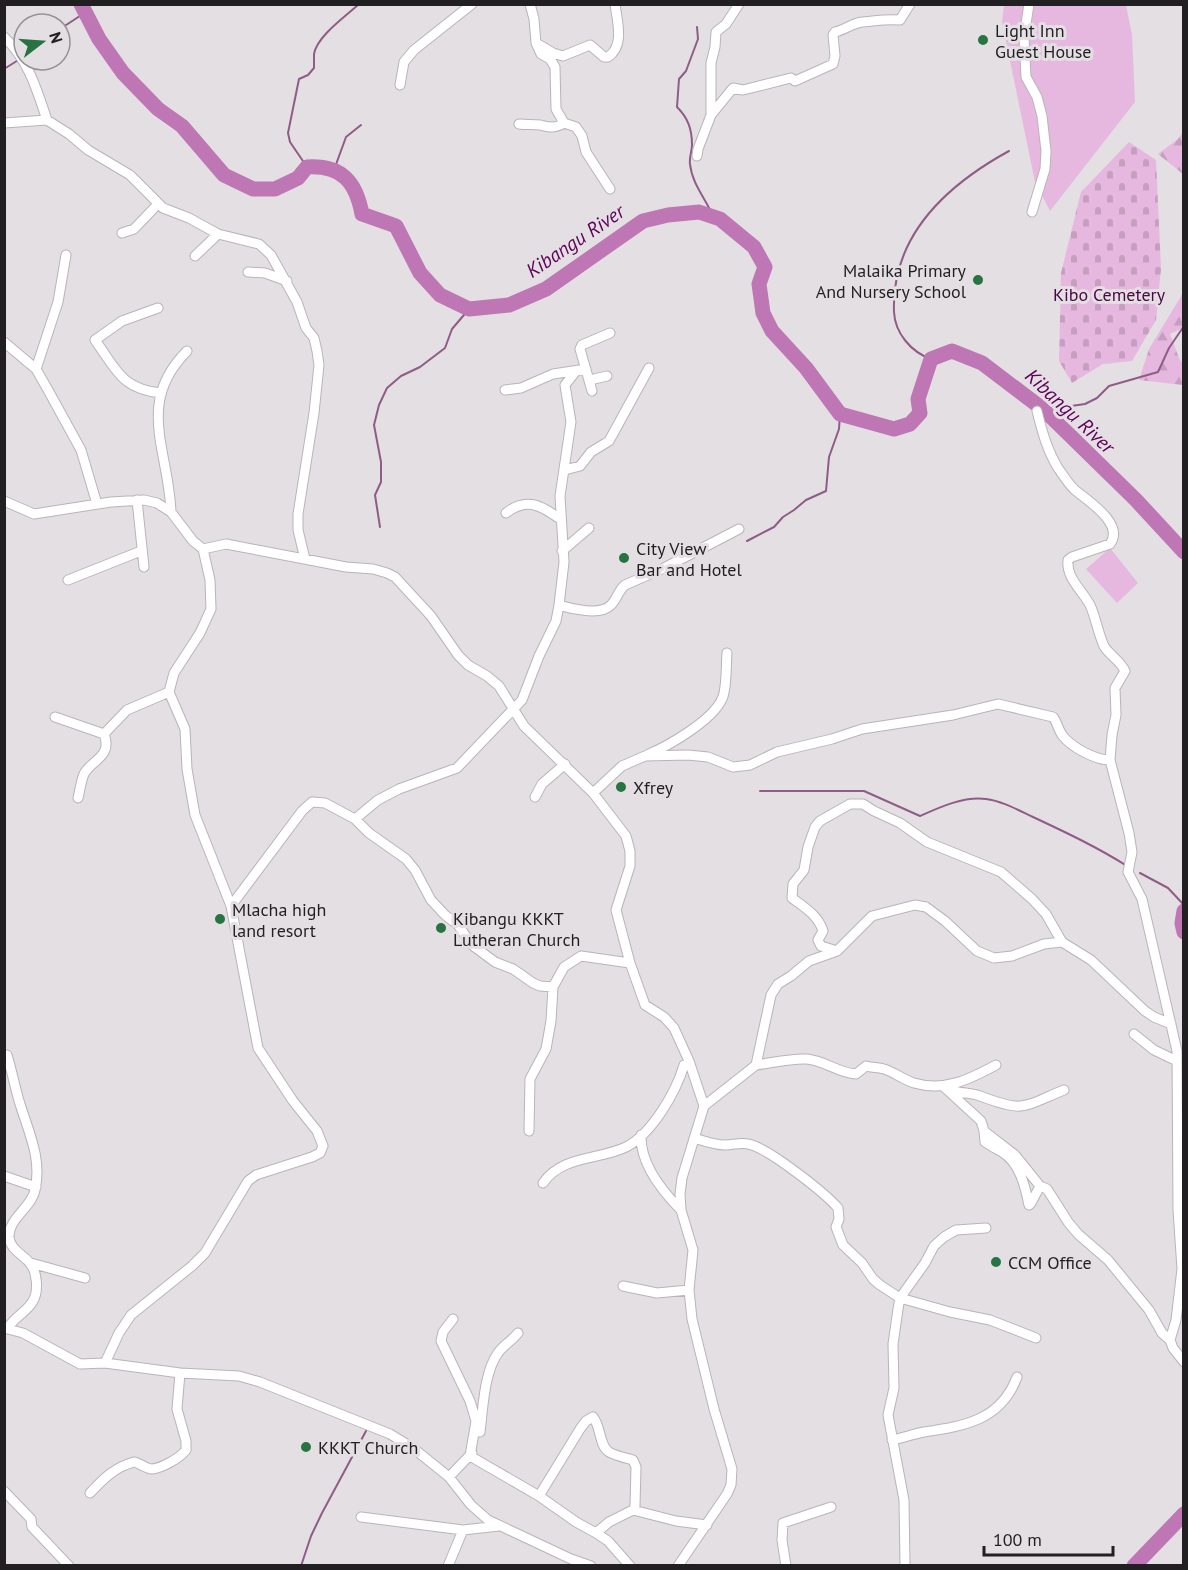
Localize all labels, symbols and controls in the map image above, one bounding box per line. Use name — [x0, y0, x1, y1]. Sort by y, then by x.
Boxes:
north arrow — [12, 12, 72, 72]
place label: Light Inn Guest House — [995, 19, 1092, 63]
text: N — [45, 30, 67, 46]
marker: Light Inn Guest House — [976, 33, 990, 47]
water label: Kibangu River — [521, 198, 630, 283]
place label: Malaika Primary And Nursery School — [816, 259, 967, 303]
marker: Malaika Primary And Nursery School — [971, 273, 985, 287]
park label: Kibo Cemetery — [1053, 283, 1166, 306]
water label: Kibangu River — [1020, 363, 1121, 460]
place label: City View Bar and Hotel — [636, 537, 742, 581]
marker: City View Bar and Hotel — [617, 551, 631, 565]
place label: Xfrey — [633, 776, 674, 799]
marker: Xfrey — [614, 780, 628, 794]
place label: Mlacha high land resort — [232, 898, 326, 942]
place label: Kibangu KKKT Lutheran Church — [453, 907, 580, 951]
marker: Mlacha high land resort — [213, 912, 227, 926]
marker: Kibangu KKKT Lutheran Church — [434, 921, 448, 935]
place label: CCM Office — [1008, 1251, 1092, 1274]
marker: CCM Office — [989, 1255, 1003, 1269]
place label: KKKT Church — [318, 1436, 418, 1459]
marker: KKKT Church — [299, 1440, 313, 1454]
scale bar — [984, 1519, 1113, 1557]
text: 100 m — [993, 1528, 1042, 1551]

